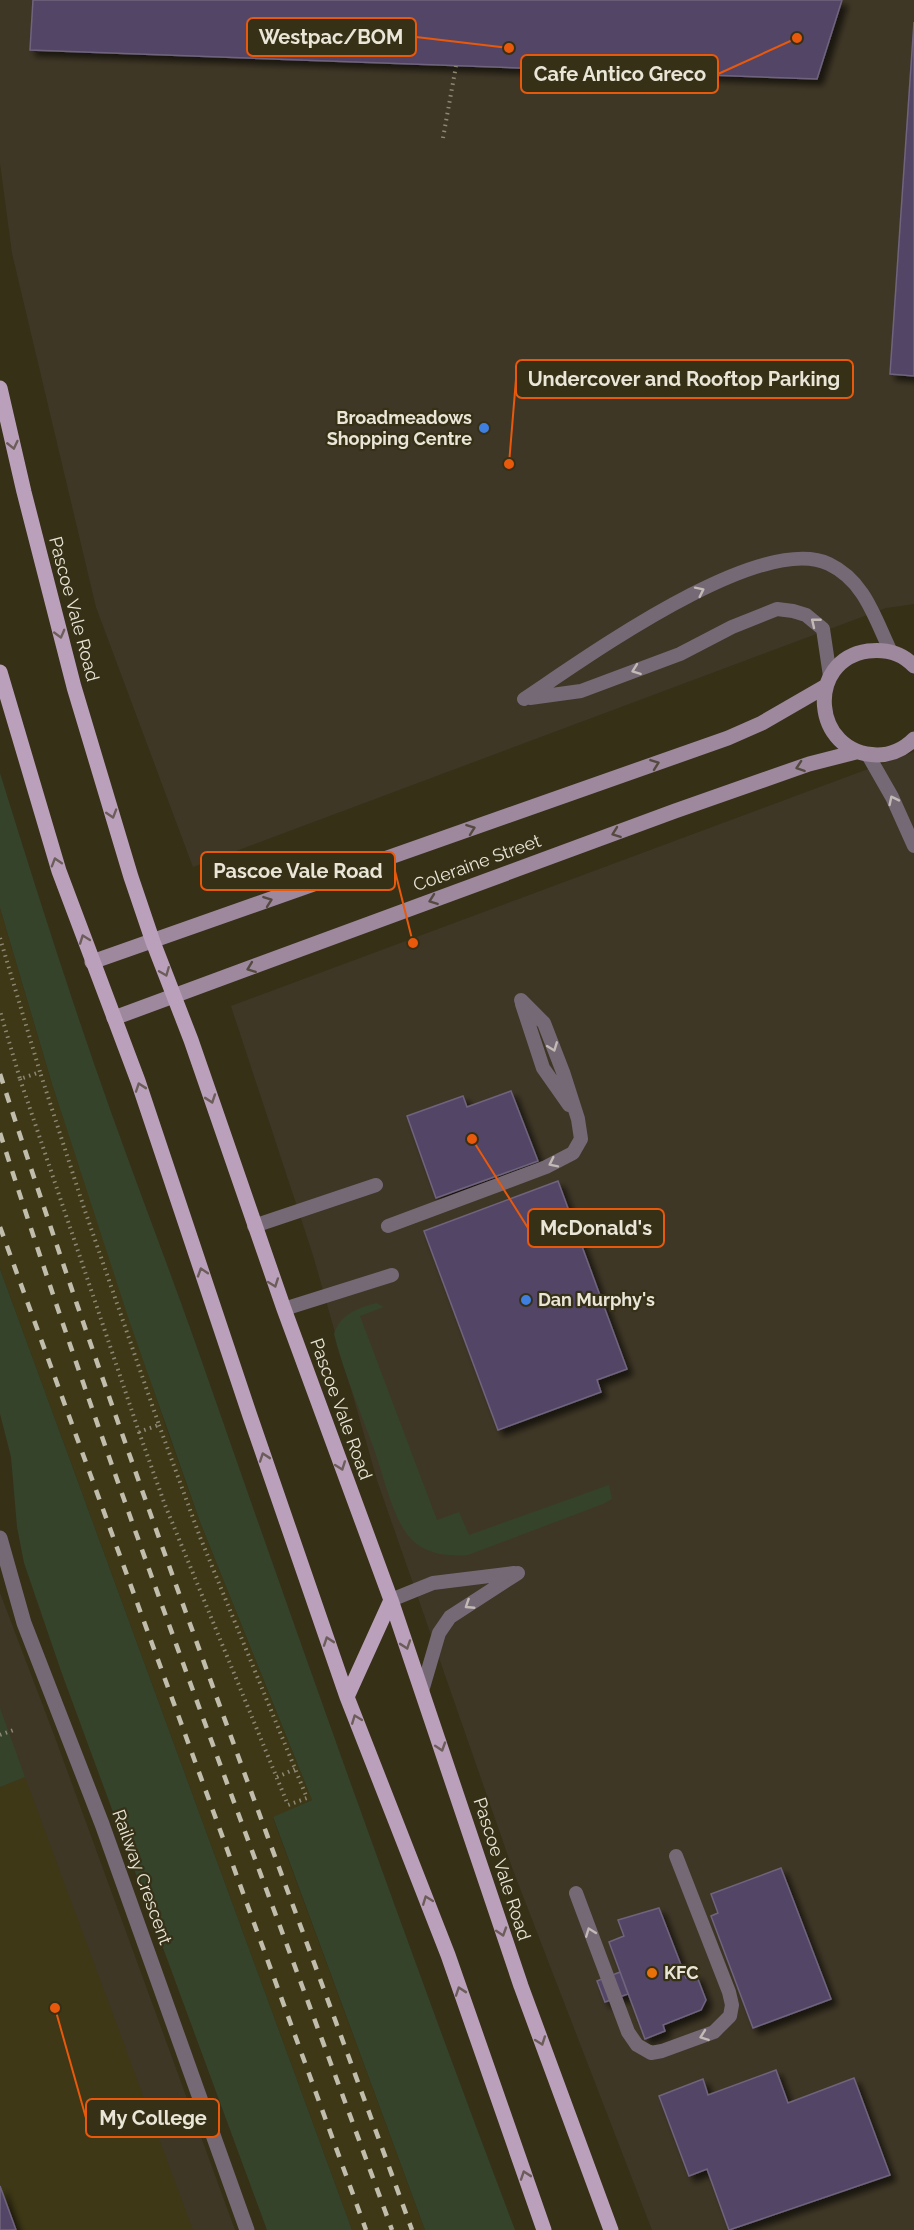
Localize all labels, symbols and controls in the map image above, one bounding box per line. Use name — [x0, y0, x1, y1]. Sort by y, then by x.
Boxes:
callout: Westpac/BOM — [247, 18, 416, 56]
text: Westpac/BOM — [259, 25, 403, 49]
callout: Cafe Antico Greco — [521, 55, 718, 93]
text: Cafe Antico Greco — [534, 62, 706, 86]
callout: Undercover and Rooftop Parking — [516, 360, 853, 398]
text: Undercover and Rooftop Parking — [528, 367, 840, 391]
place label: Broadmeadows Shopping Centre — [327, 407, 472, 449]
marker: Broadmeadows Shopping Centre — [477, 421, 491, 435]
one-way arrow — [6, 439, 19, 449]
street label: Pascoe Vale Road — [45, 534, 104, 684]
one-way arrow — [694, 586, 705, 598]
one-way arrow — [811, 619, 822, 630]
one-way arrow — [53, 628, 65, 639]
one-way arrow — [631, 663, 642, 676]
one-way arrow — [649, 758, 660, 771]
one-way arrow — [795, 760, 806, 773]
one-way arrow — [888, 795, 900, 806]
one-way arrow — [105, 808, 117, 819]
one-way arrow — [465, 824, 476, 837]
one-way arrow — [611, 825, 622, 838]
street label: Coleraine Street — [410, 830, 543, 895]
callout: Pascoe Vale Road — [201, 852, 395, 890]
one-way arrow — [51, 857, 63, 868]
text: Pascoe Vale Road — [213, 859, 383, 883]
one-way arrow — [428, 893, 439, 906]
one-way arrow — [262, 896, 272, 909]
one-way arrow — [79, 935, 91, 946]
one-way arrow — [246, 961, 257, 973]
one-way arrow — [158, 965, 170, 976]
one-way arrow — [546, 1041, 558, 1052]
one-way arrow — [135, 1083, 147, 1093]
one-way arrow — [203, 1093, 216, 1103]
one-way arrow — [548, 1156, 559, 1167]
callout: McDonald's — [528, 1209, 664, 1247]
text: McDonald's — [540, 1216, 652, 1240]
one-way arrow — [196, 1267, 209, 1278]
one-way arrow — [267, 1277, 280, 1288]
place label: Dan Murphy's — [538, 1289, 655, 1310]
marker: Dan Murphy's — [519, 1293, 533, 1307]
street label: Pascoe Vale Road — [306, 1335, 377, 1482]
one-way arrow — [259, 1452, 271, 1463]
one-way arrow — [334, 1460, 347, 1471]
one-way arrow — [465, 1598, 476, 1609]
one-way arrow — [323, 1637, 335, 1647]
one-way arrow — [399, 1640, 412, 1650]
one-way arrow — [351, 1714, 363, 1725]
one-way arrow — [433, 1741, 446, 1752]
street label: Pascoe Vale Road — [469, 1795, 535, 1943]
street label: Railway Crescent — [108, 1806, 177, 1947]
one-way arrow — [421, 1896, 434, 1906]
one-way arrow — [495, 1926, 508, 1937]
one-way arrow — [585, 1927, 597, 1938]
place label: KFC — [664, 1962, 699, 1983]
marker: KFC — [645, 1966, 659, 1980]
one-way arrow — [455, 1986, 468, 1997]
one-way arrow — [699, 2029, 710, 2041]
one-way arrow — [534, 2035, 546, 2046]
callout: My College — [86, 2099, 219, 2137]
text: My College — [99, 2106, 207, 2130]
one-way arrow — [519, 2170, 532, 2181]

